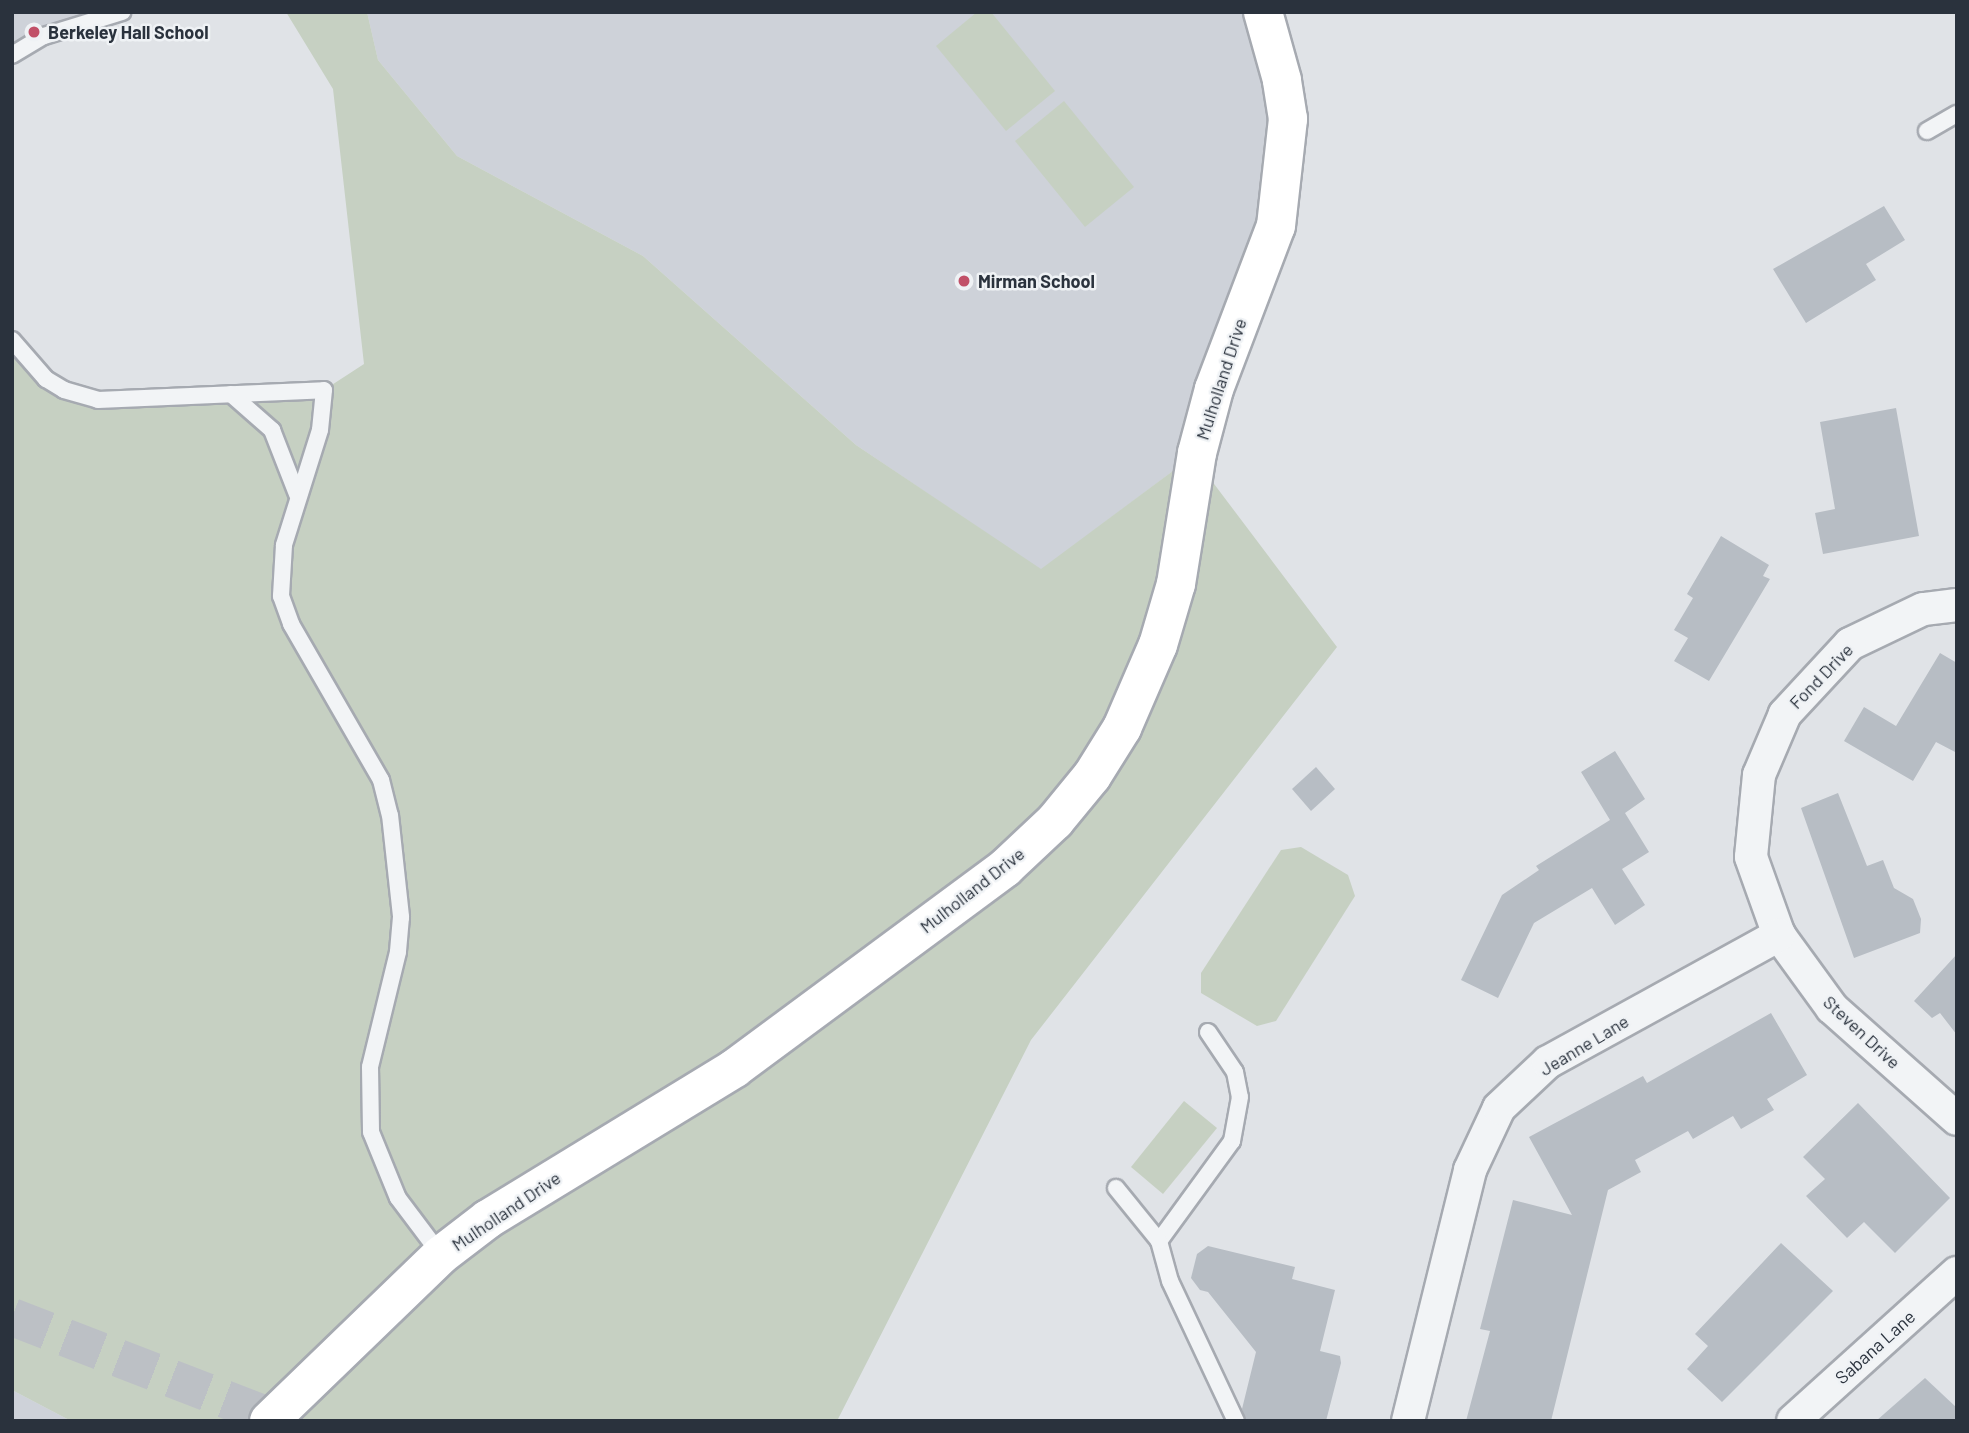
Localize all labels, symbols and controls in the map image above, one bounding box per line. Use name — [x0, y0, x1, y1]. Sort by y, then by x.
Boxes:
place label: Berkeley Hall School — [48, 21, 209, 43]
marker: Berkeley Hall School — [26, 24, 42, 40]
place label: Mirman School — [978, 270, 1095, 292]
marker: Mirman School — [956, 273, 972, 289]
street label: Mulholland Drive — [1191, 315, 1251, 443]
street label: Fond Drive — [1785, 639, 1857, 713]
street label: Mulholland Drive — [915, 843, 1029, 937]
street label: Steven Drive — [1819, 991, 1905, 1073]
street label: Jeanne Lane — [1536, 1010, 1632, 1080]
street label: Mulholland Drive — [447, 1167, 565, 1255]
street label: Sabana Lane — [1831, 1306, 1919, 1388]

